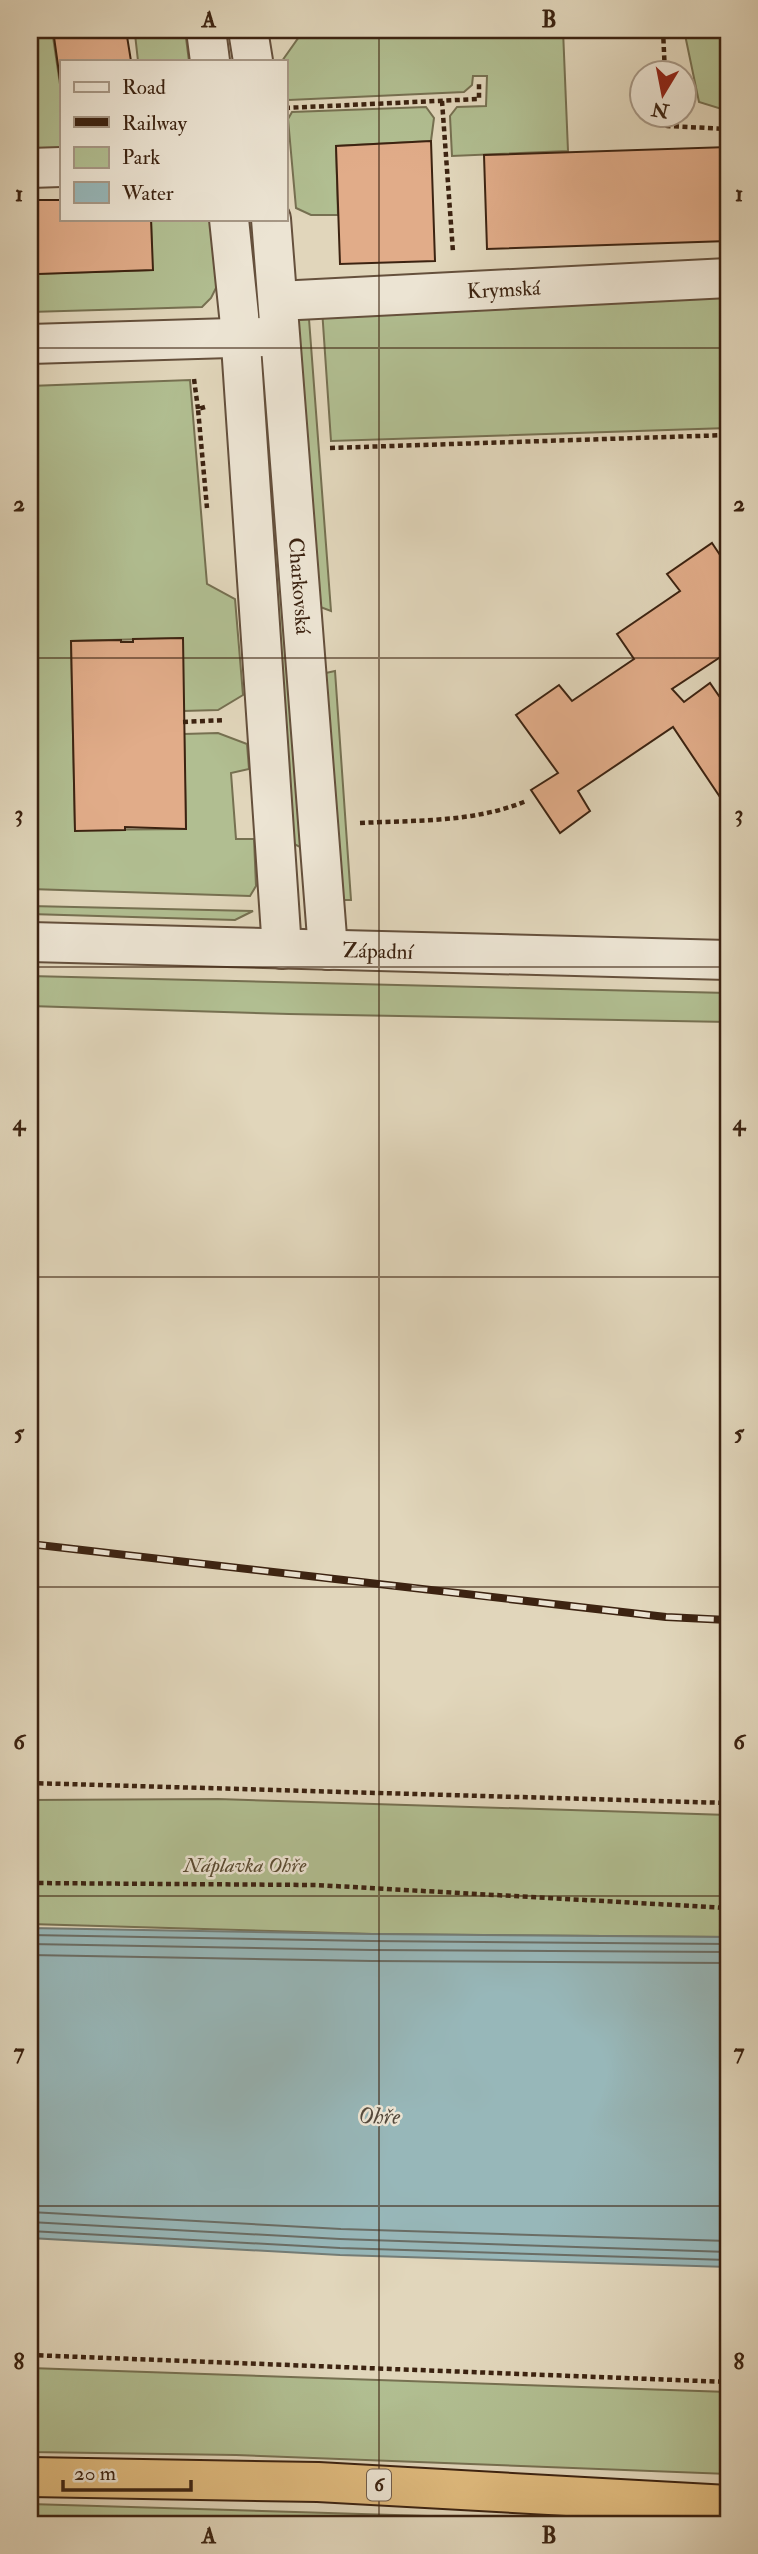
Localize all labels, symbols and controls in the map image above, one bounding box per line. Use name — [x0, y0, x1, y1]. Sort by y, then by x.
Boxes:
text: A — [201, 5, 217, 34]
text: B — [541, 5, 557, 34]
legend — [60, 60, 287, 220]
north arrow — [628, 60, 698, 130]
text: Road — [122, 74, 167, 101]
text: N — [649, 96, 672, 123]
text: Railway — [122, 110, 188, 137]
text: Park — [122, 144, 160, 171]
text: 1 — [15, 179, 23, 208]
text: 1 — [735, 179, 743, 208]
text: Water — [121, 180, 174, 207]
street label: Krymská — [466, 274, 542, 305]
text: 2 — [13, 489, 25, 518]
text: 2 — [733, 489, 745, 518]
street label: Charkovská — [282, 536, 317, 636]
text: 3 — [15, 799, 23, 828]
text: 3 — [735, 799, 743, 828]
street label: Západní — [342, 937, 415, 965]
text: 4 — [12, 1108, 27, 1137]
text: 4 — [732, 1108, 747, 1137]
text: 5 — [14, 1418, 25, 1447]
text: 5 — [734, 1418, 745, 1447]
text: 6 — [13, 1727, 27, 1756]
text: 6 — [733, 1727, 747, 1756]
park label: Náplavka Ohře — [183, 1852, 307, 1879]
text: 7 — [14, 2037, 25, 2066]
text: 7 — [734, 2037, 745, 2066]
water label: Ohře — [358, 2101, 401, 2131]
text: 8 — [14, 2347, 25, 2376]
text: 8 — [734, 2347, 745, 2376]
scale bar — [63, 2449, 191, 2493]
text: 20 m — [74, 2460, 116, 2487]
road number: 6 — [367, 2470, 391, 2500]
text: A — [201, 2521, 217, 2550]
text: B — [541, 2521, 557, 2550]

